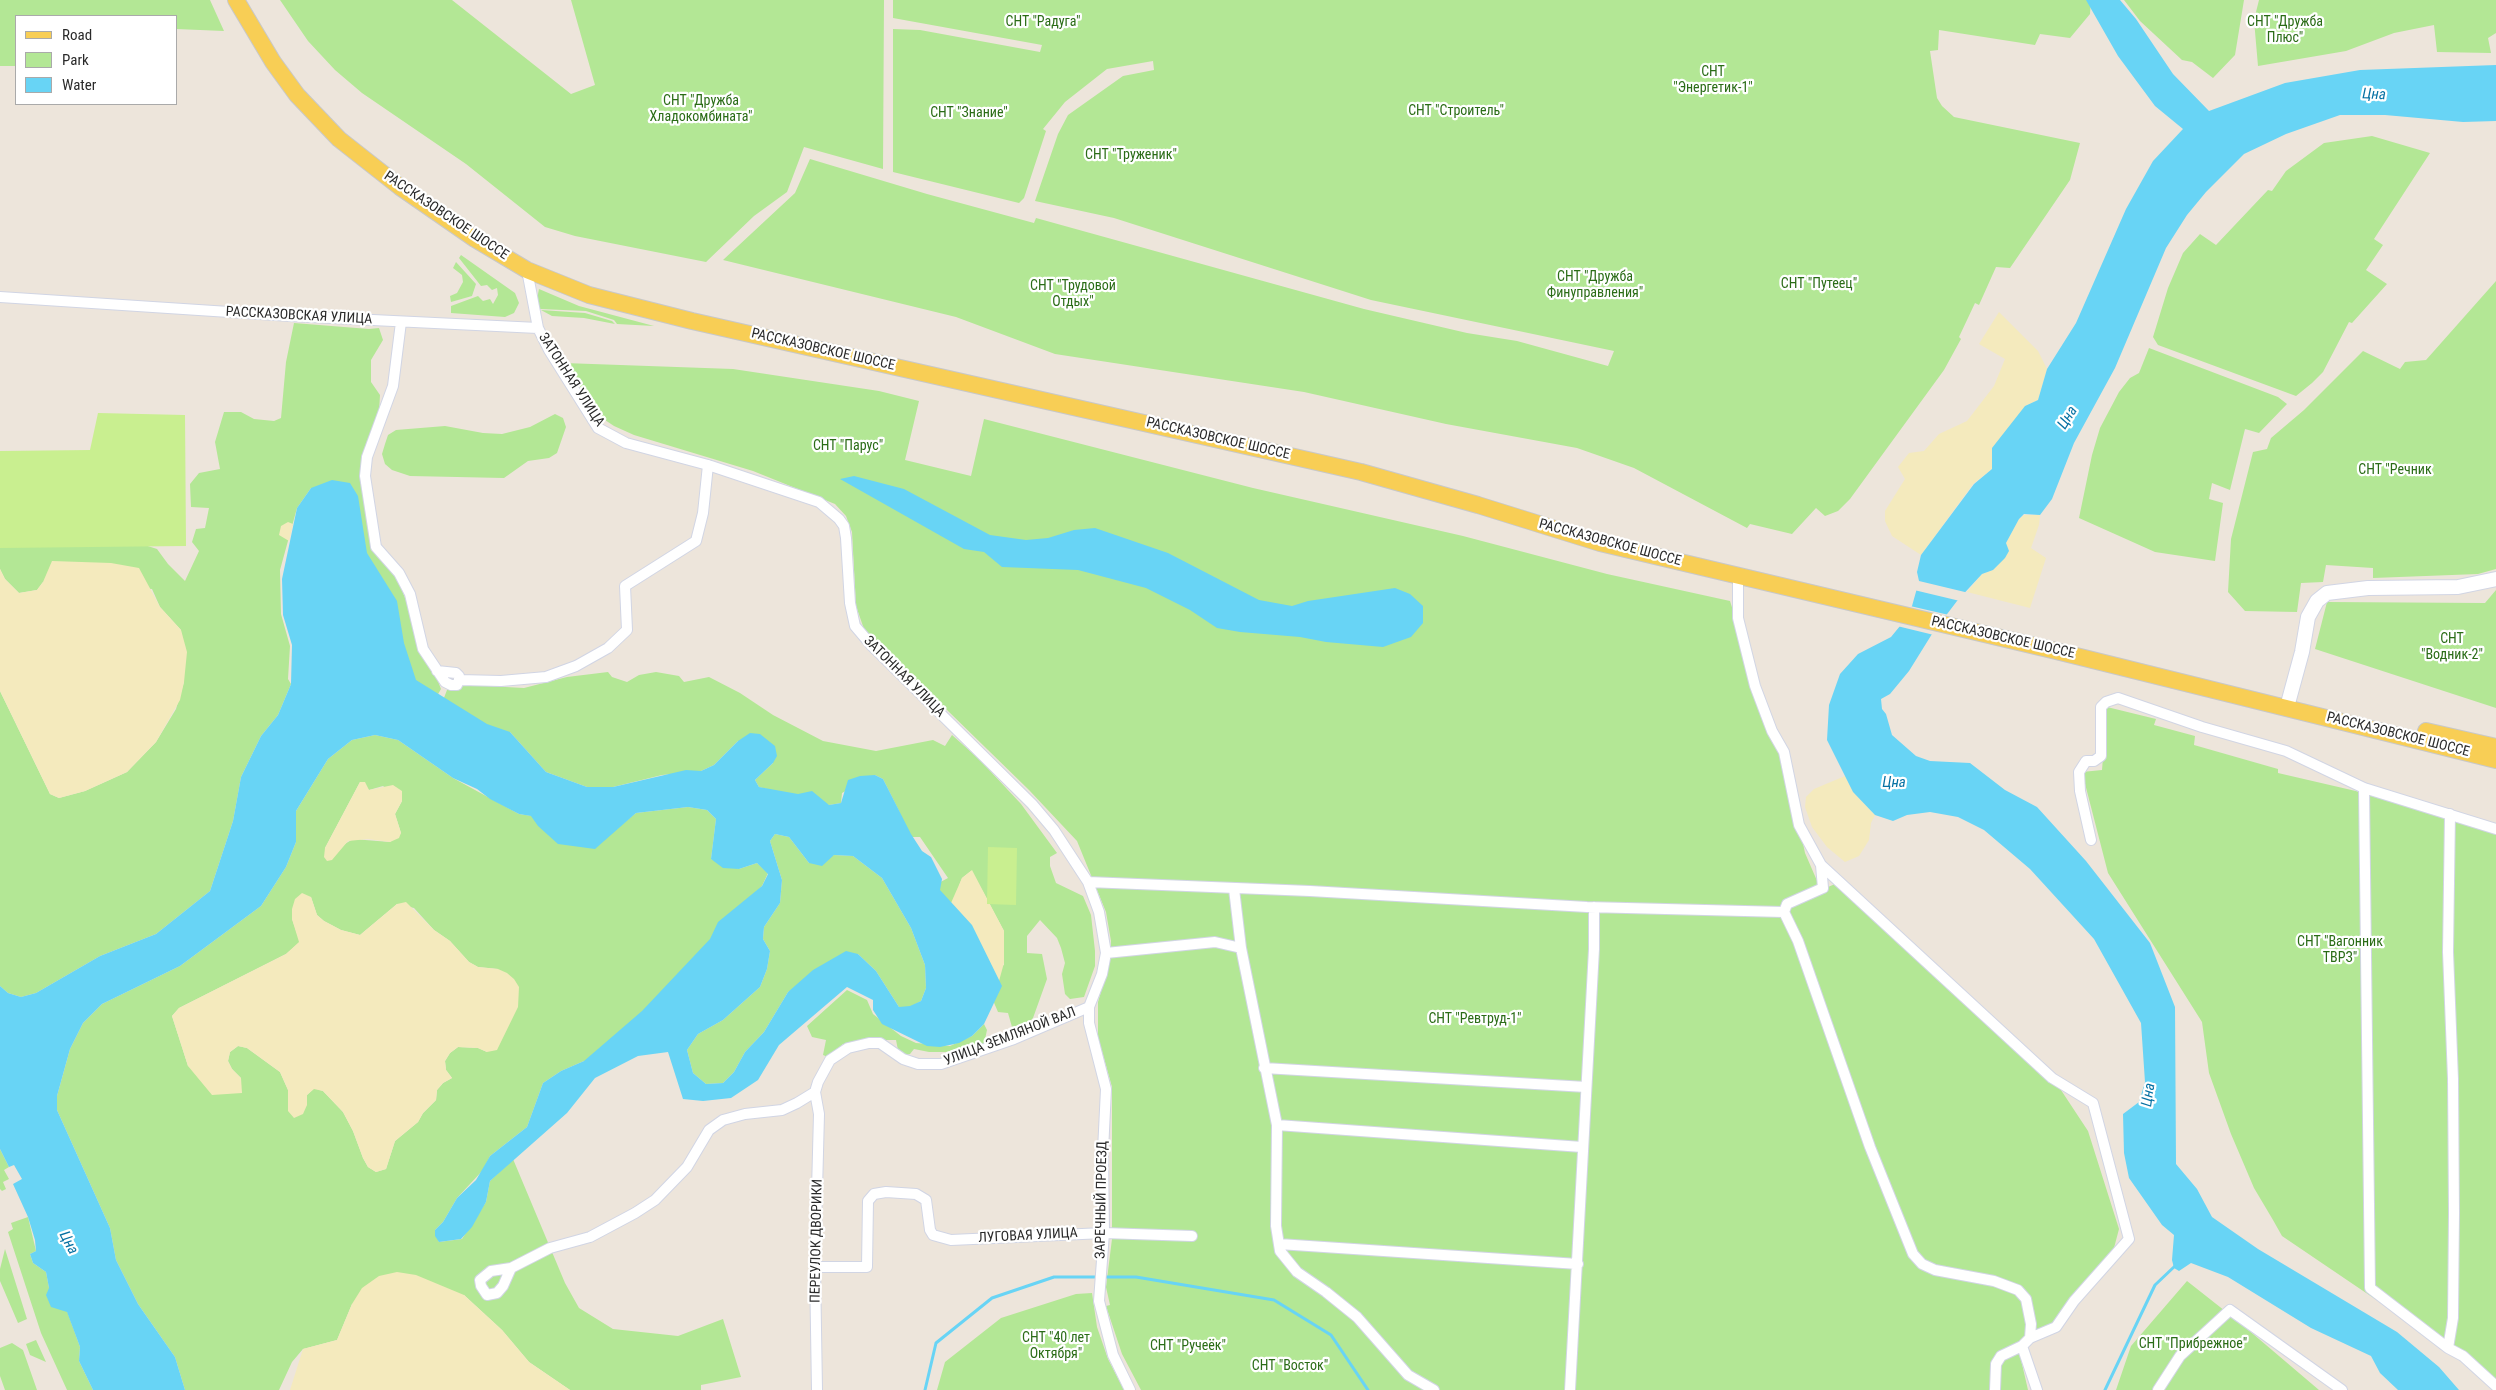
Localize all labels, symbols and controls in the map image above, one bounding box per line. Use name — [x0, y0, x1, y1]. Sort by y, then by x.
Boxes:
park label: СНТ "Радуга" — [1005, 14, 1081, 30]
park label: СНТ "Дружба Плюс" — [2247, 14, 2323, 46]
legend — [15, 15, 178, 105]
text: Road — [62, 26, 92, 44]
text: Park — [62, 51, 89, 69]
park label: СНТ "Энергетик-1" — [1673, 64, 1753, 96]
text: Water — [62, 76, 96, 94]
water label: Цна — [2362, 86, 2386, 104]
park label: СНТ "Дружба Хладокомбината" — [650, 93, 752, 125]
park label: СНТ "Строитель" — [1408, 103, 1504, 119]
park label: СНТ "Знание" — [930, 105, 1008, 121]
park label: СНТ "Труженик" — [1085, 147, 1177, 163]
street label: РАССКАЗОВСКОЕ ШОССЕ — [380, 168, 512, 264]
park label: СНТ "Дружба Финуправления" — [1547, 269, 1643, 302]
park label: СНТ "Путеец" — [1781, 276, 1857, 292]
park label: СНТ "Трудовой Отдых" — [1030, 278, 1116, 310]
street label: РАССКАЗОВСКАЯ УЛИЦА — [225, 304, 373, 328]
street label: РАССКАЗОВСКОЕ ШОССЕ — [750, 325, 896, 375]
street label: ЗАТОННАЯ УЛИЦА — [534, 330, 608, 430]
water label: Цна — [2054, 403, 2082, 433]
street label: РАССКАЗОВСКОЕ ШОССЕ — [1145, 414, 1291, 464]
park label: СНТ "Парус" — [813, 438, 883, 454]
park label: СНТ "Речник — [2358, 462, 2432, 478]
street label: РАССКАЗОВСКОЕ ШОССЕ — [1537, 516, 1683, 570]
street label: РАССКАЗОВСКОЕ ШОССЕ — [1930, 613, 2076, 663]
park label: СНТ "Водник-2" — [2421, 631, 2483, 664]
street label: ЗАТОННАЯ УЛИЦА — [860, 633, 948, 721]
street label: РАССКАЗОВСКОЕ ШОССЕ — [2325, 709, 2471, 761]
water label: Цна — [1882, 774, 1906, 792]
park label: СНТ "Вагонник ТВРЗ" — [2297, 934, 2383, 966]
street label: УЛИЦА ЗЕМЛЯНОЙ ВАЛ — [942, 1004, 1078, 1070]
park label: СНТ "Ревтруд-1" — [1428, 1011, 1522, 1027]
water label: Цна — [2138, 1082, 2160, 1108]
street label: ЗАРЕЧНЫЙ ПРОЕЗД — [1093, 1141, 1111, 1259]
street label: ПЕРЕУЛОК ДВОРИКИ — [808, 1179, 826, 1303]
street label: ЛУГОВАЯ УЛИЦА — [978, 1225, 1078, 1247]
water label: Цна — [54, 1228, 82, 1258]
park label: СНТ "40 лет Октября" — [1022, 1330, 1090, 1362]
park label: СНТ "Прибрежное" — [2139, 1336, 2247, 1352]
park label: СНТ "Ручеёк" — [1150, 1338, 1226, 1354]
park label: СНТ "Восток" — [1252, 1358, 1328, 1374]

